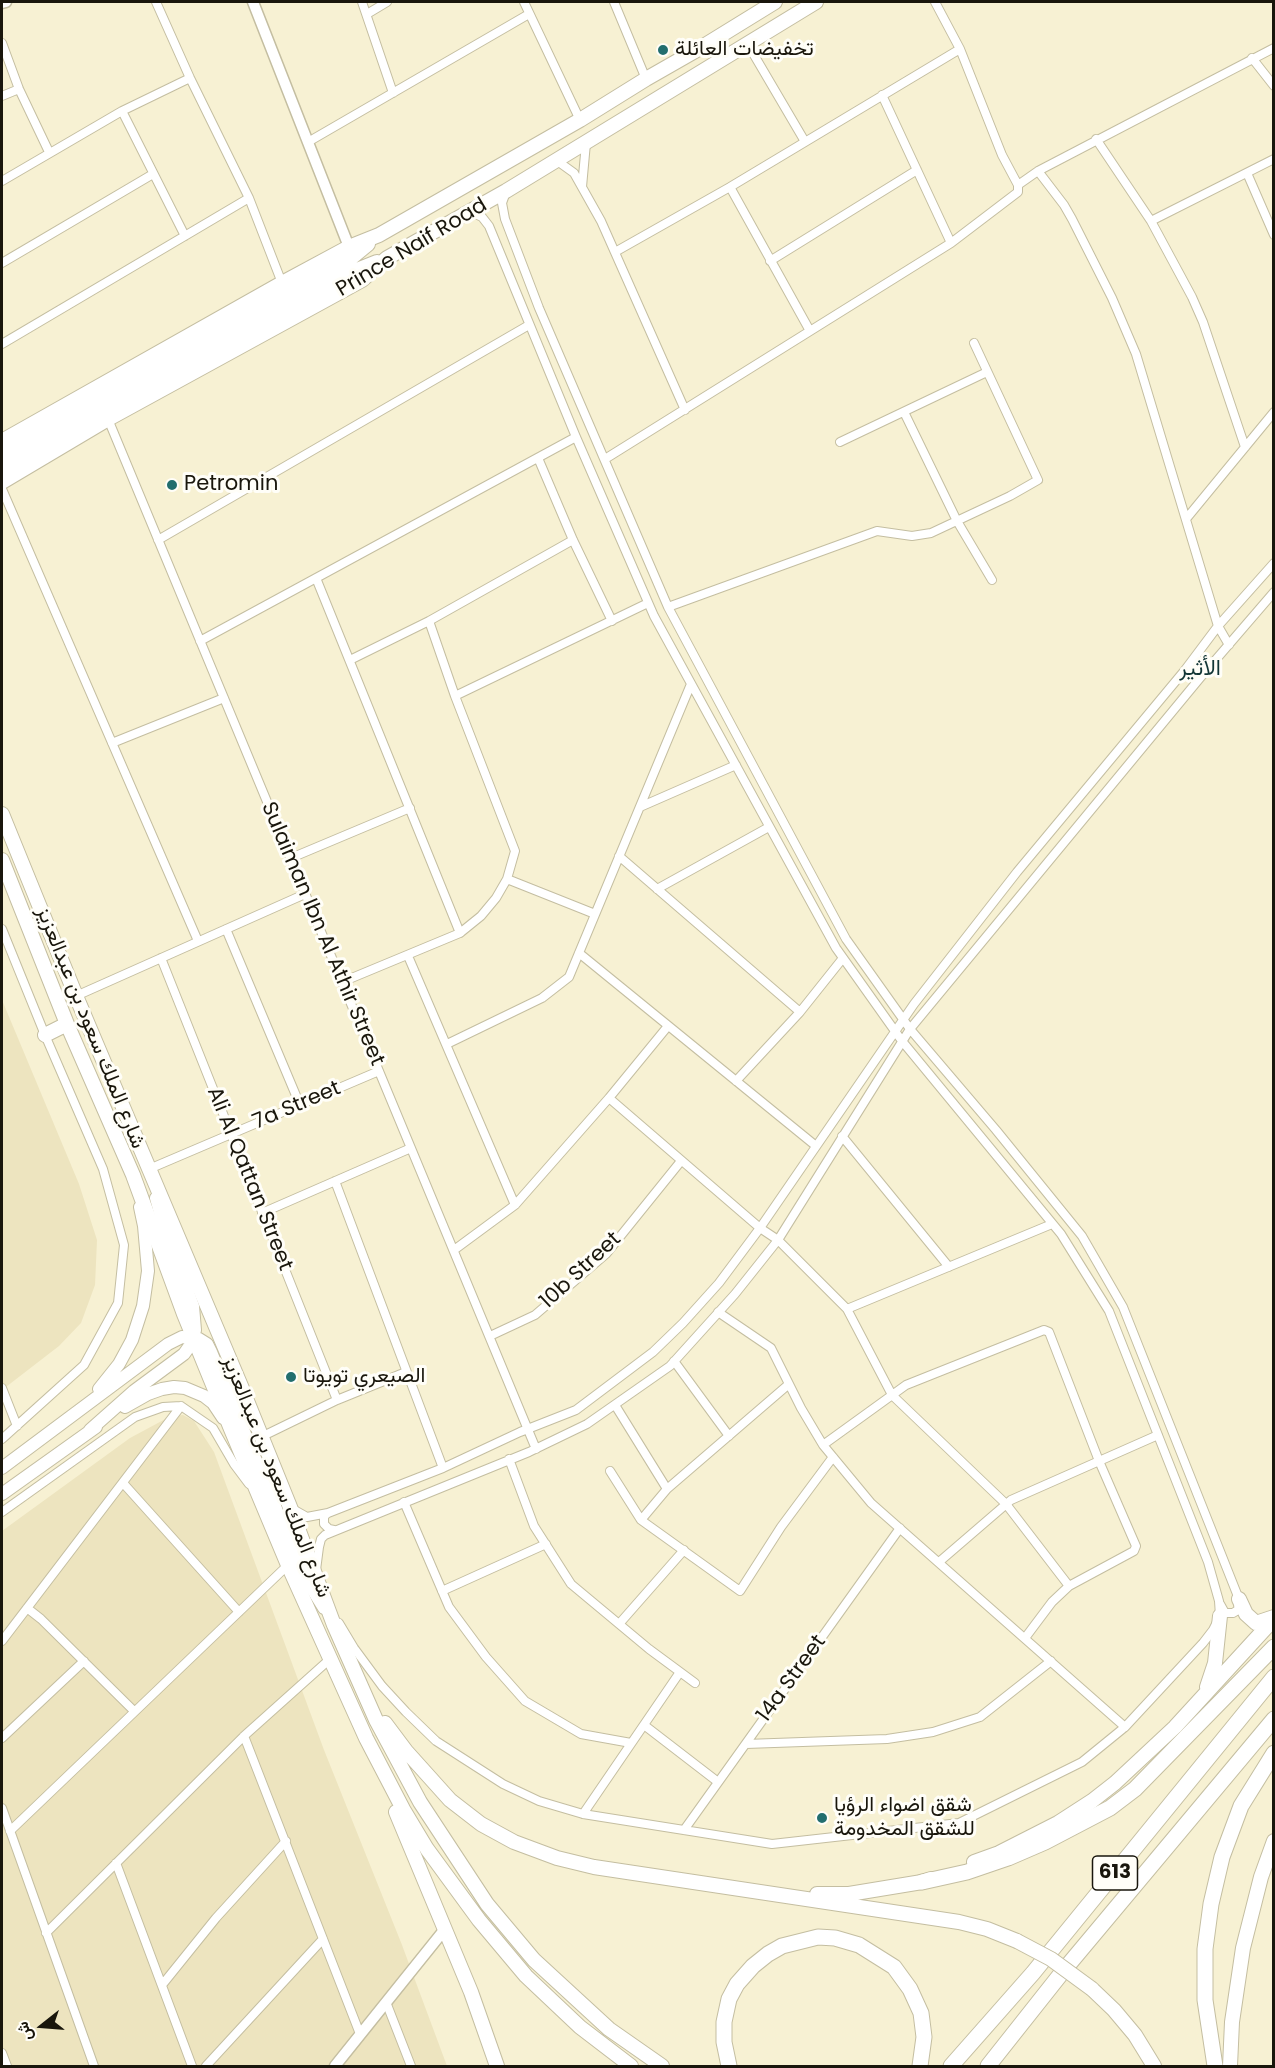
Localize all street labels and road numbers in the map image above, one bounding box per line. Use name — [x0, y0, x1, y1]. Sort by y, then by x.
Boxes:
street label: Prince Naif Road — [332, 193, 492, 303]
street label: Sulaiman Ibn Al Athir Street — [255, 798, 389, 1070]
street label: شارع الملك سعود بن عبدالعزيز — [30, 903, 150, 1153]
street label: 7a Street — [249, 1076, 345, 1136]
street label: Ali Al Qattan Street — [201, 1084, 297, 1274]
street label: 10b Street — [535, 1227, 627, 1315]
street label: شارع الملك سعود بن عبدالعزيز — [216, 1352, 336, 1602]
street label: 14a Street — [752, 1631, 832, 1727]
road number: 613 — [1092, 1856, 1138, 1890]

